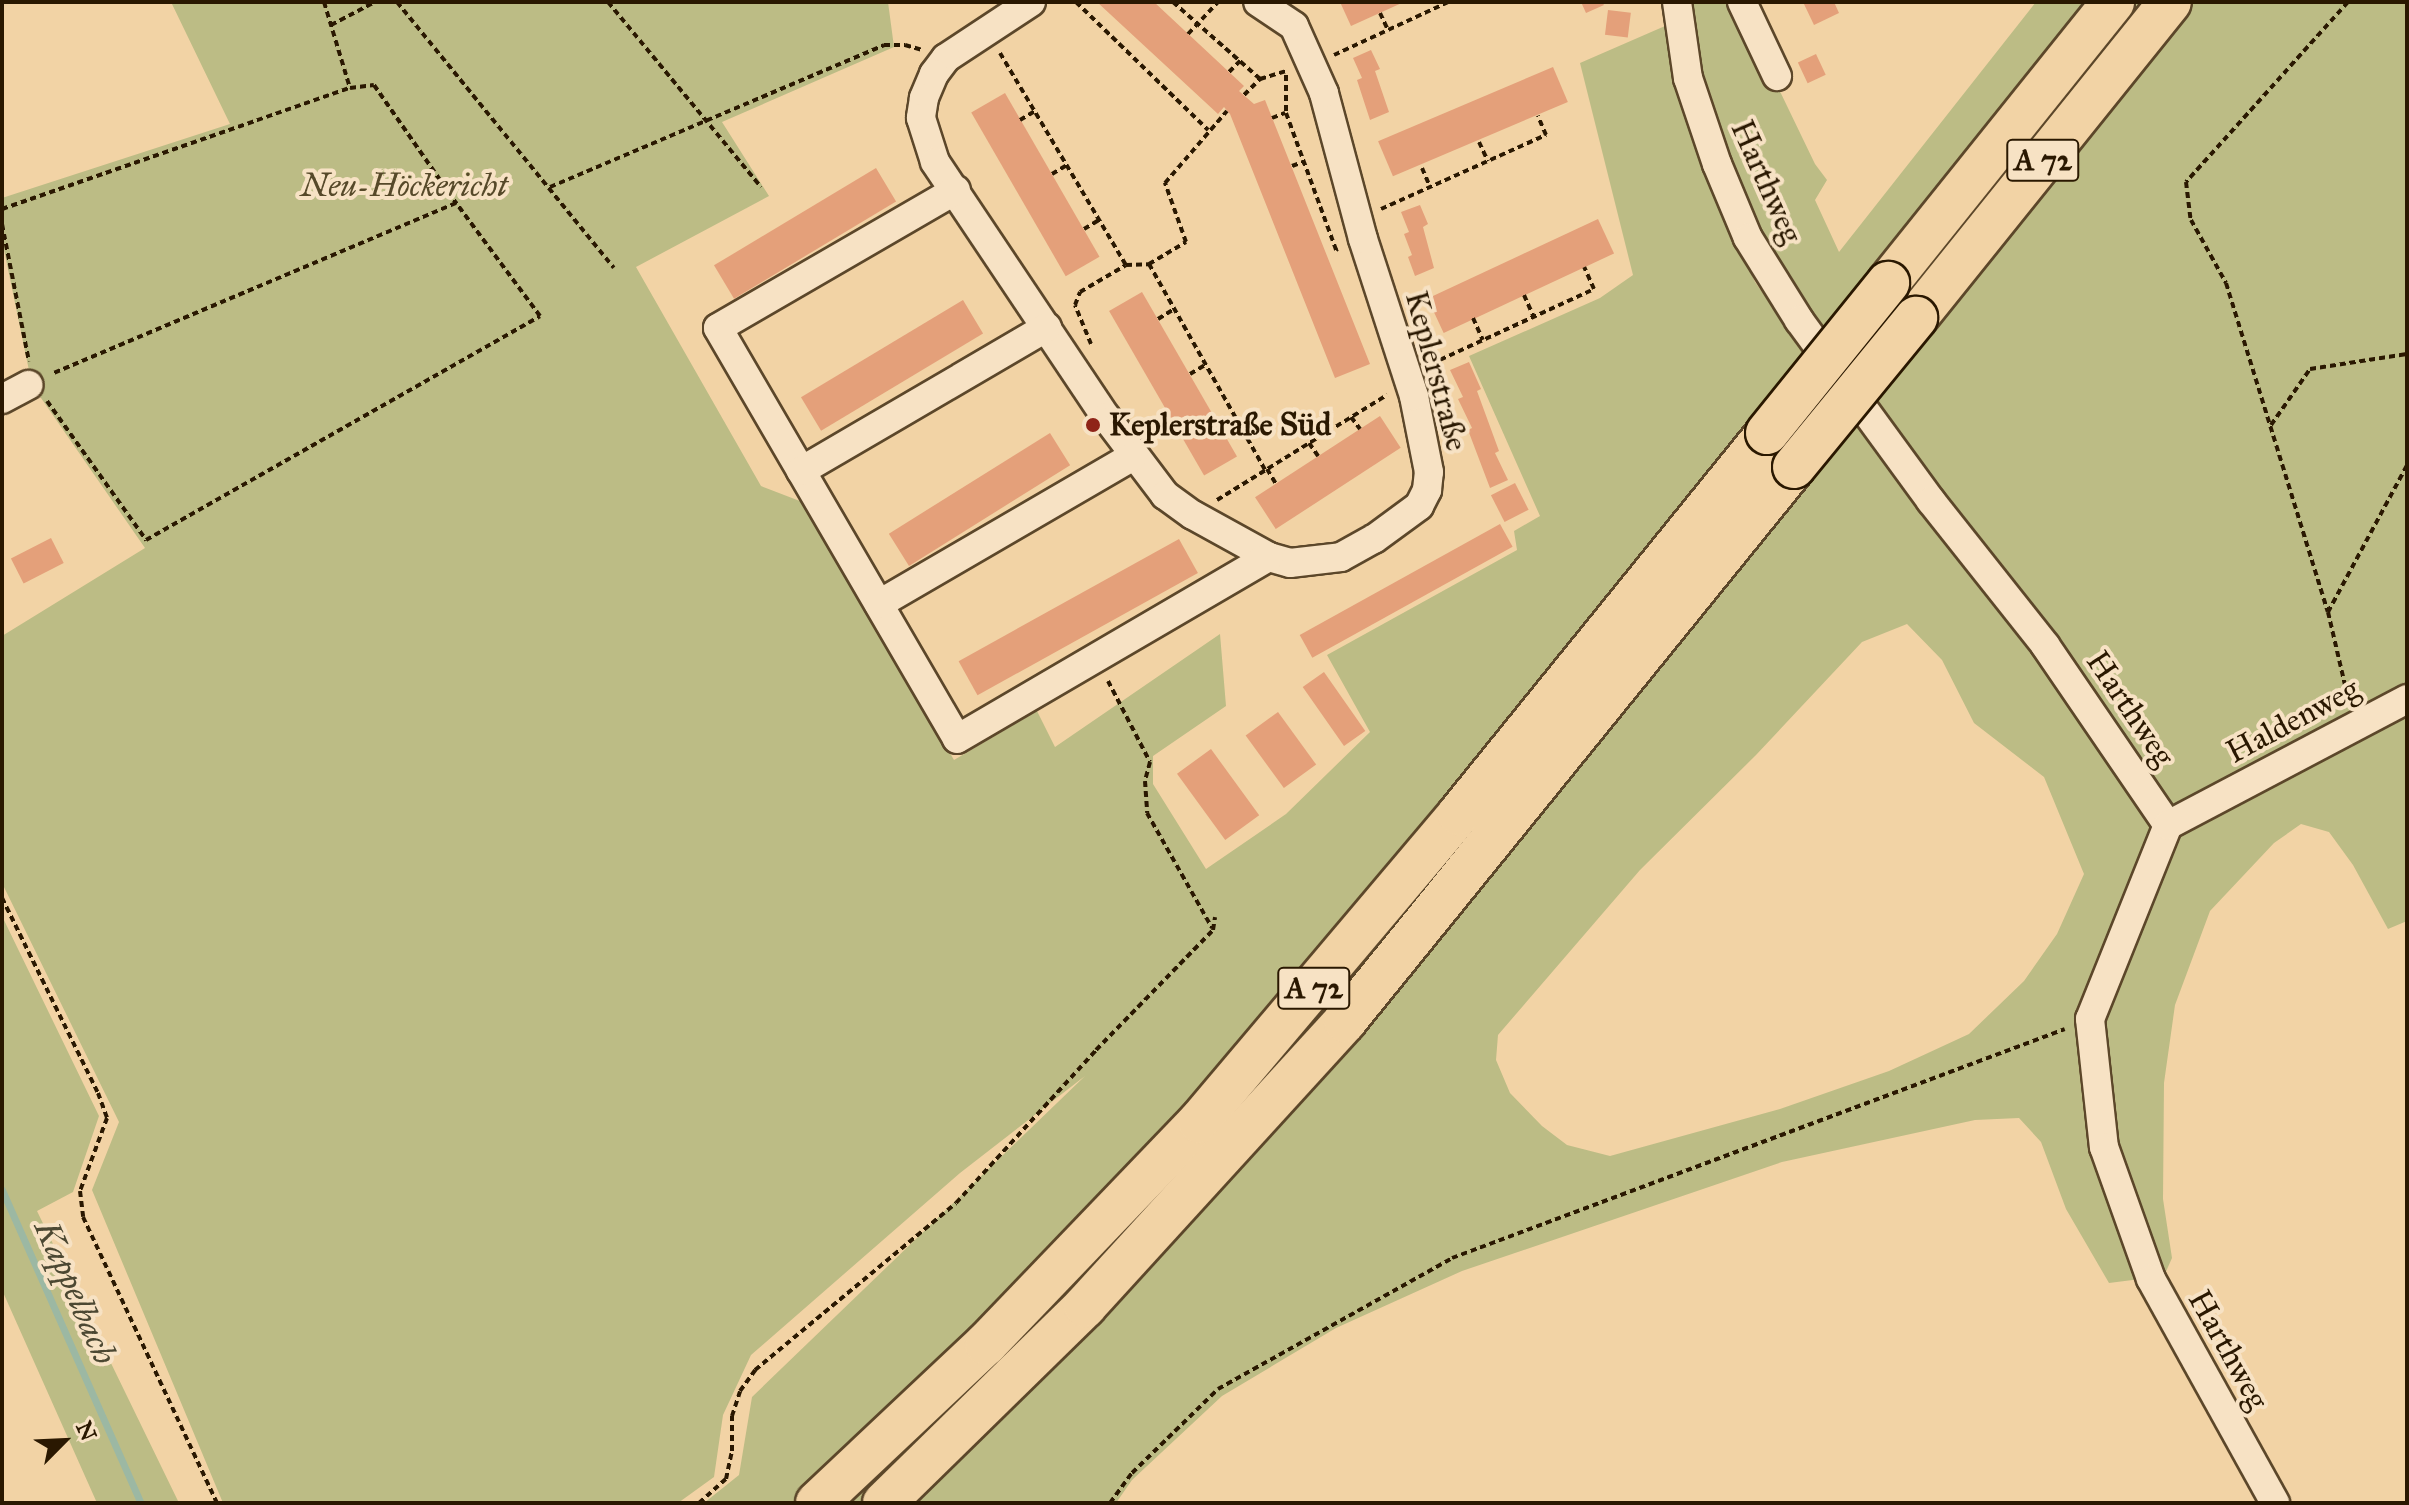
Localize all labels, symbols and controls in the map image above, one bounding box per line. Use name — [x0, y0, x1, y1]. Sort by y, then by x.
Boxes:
street label: Harthweg — [1722, 114, 1810, 250]
road number: A 72 — [2005, 134, 2081, 186]
park label: Neu-Höckericht — [301, 167, 507, 205]
street label: Keplerstraße — [1396, 287, 1476, 455]
place label: Keplerstraße Süd — [1109, 406, 1331, 444]
marker: Keplerstraße Süd — [1084, 416, 1102, 434]
street label: Harthweg — [2077, 644, 2183, 774]
street label: Haldenweg — [2220, 670, 2366, 772]
road number: A 72 — [1276, 962, 1352, 1014]
water label: Kappelbach — [26, 1214, 126, 1370]
street label: Harthweg — [2179, 1283, 2277, 1417]
north arrow — [24, 1401, 104, 1481]
text: N — [70, 1417, 103, 1445]

